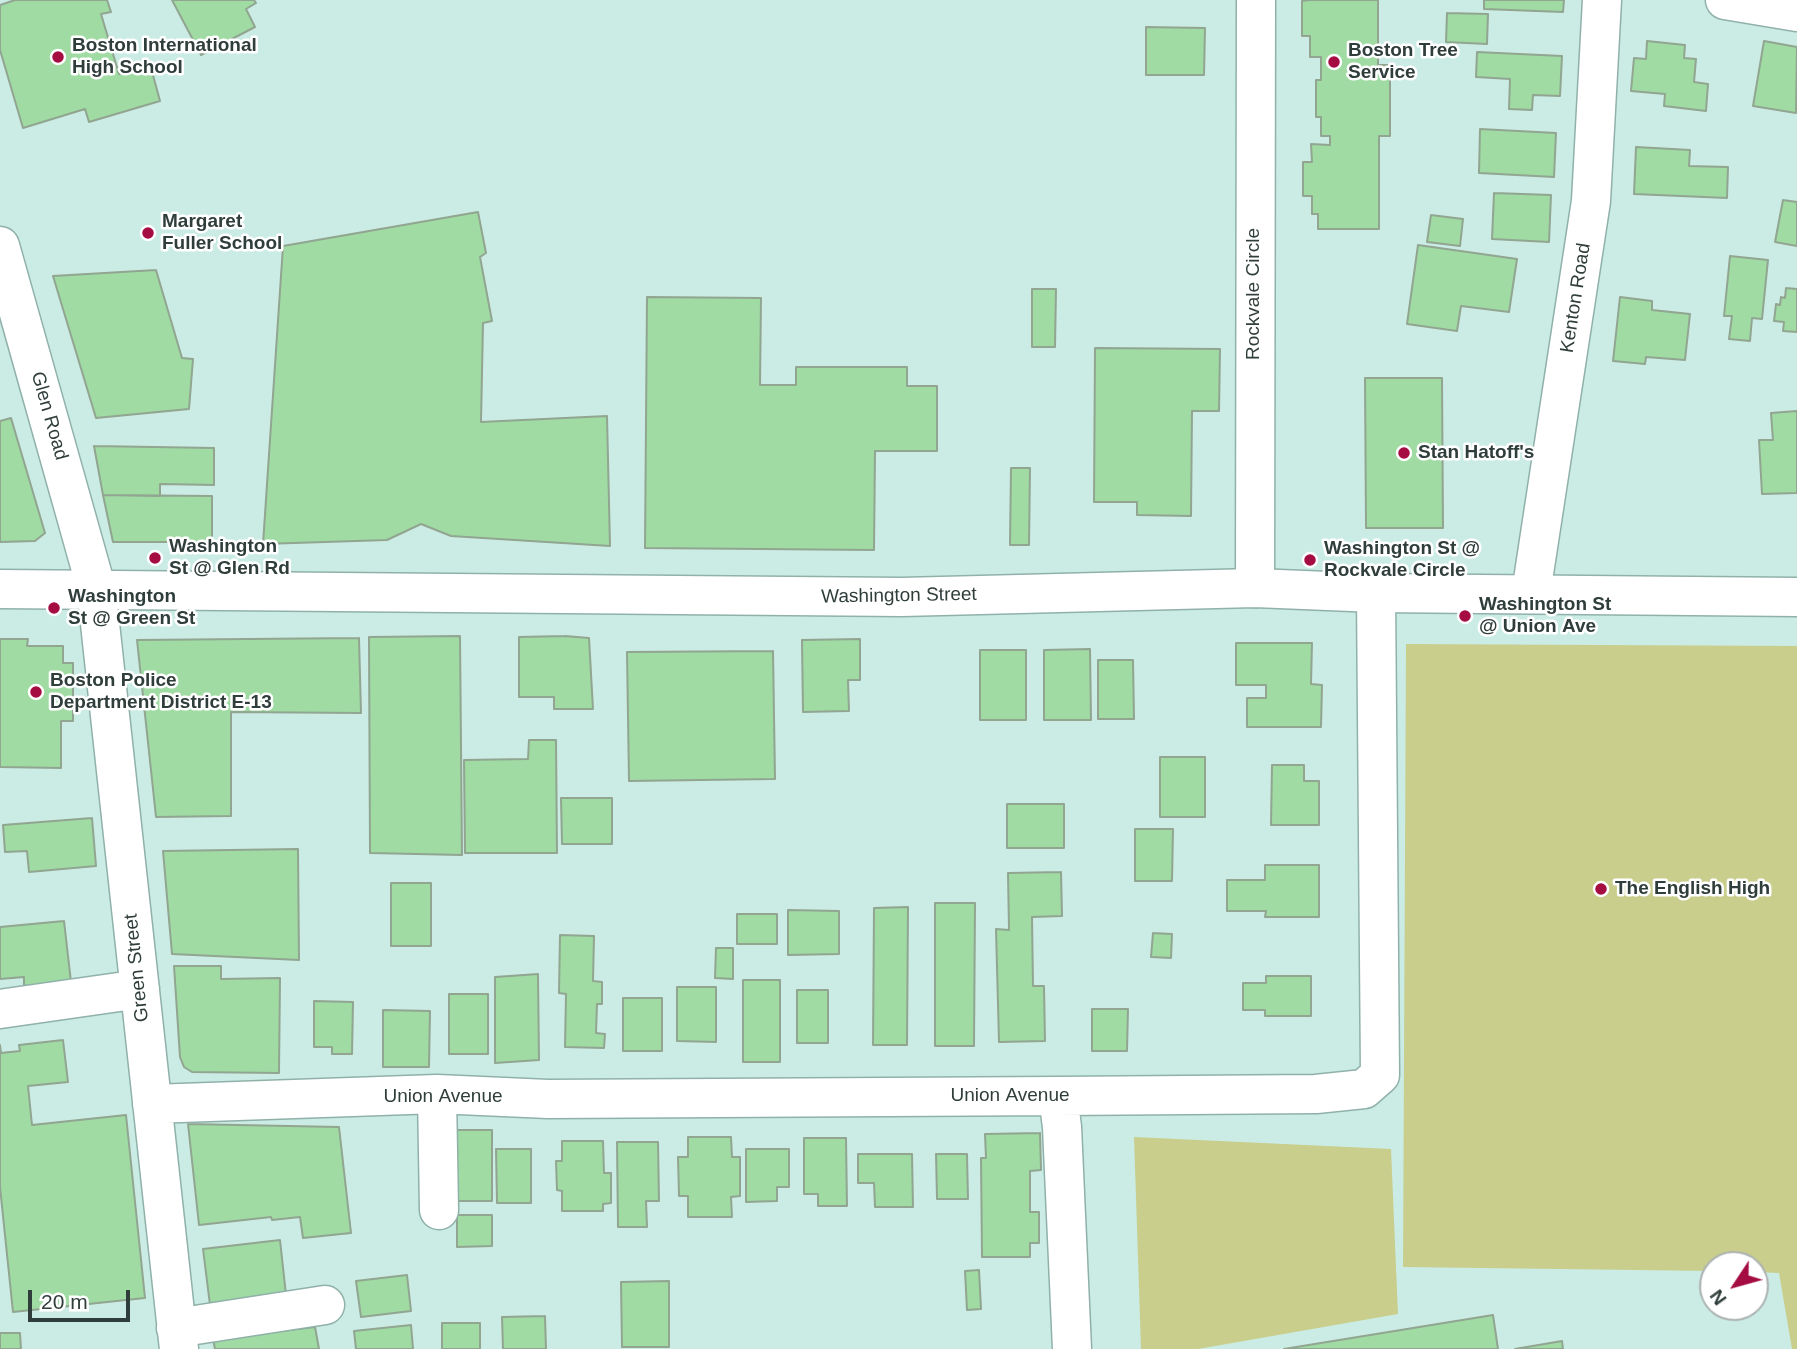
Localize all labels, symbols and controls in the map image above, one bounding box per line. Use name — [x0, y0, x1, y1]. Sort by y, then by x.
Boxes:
place label: Boston International High School — [72, 35, 257, 79]
place label: Boston Tree Service — [1348, 40, 1458, 84]
marker: Boston International High School — [50, 49, 66, 65]
marker: Boston Tree Service — [1326, 54, 1342, 70]
place label: Margaret Fuller School — [162, 211, 282, 255]
marker: Margaret Fuller School — [140, 225, 156, 241]
street label: Rockvale Circle — [1243, 228, 1265, 360]
street label: Kenton Road — [1556, 241, 1596, 355]
street label: Glen Road — [26, 369, 72, 463]
place label: Stan Hatoff's — [1418, 442, 1534, 464]
marker: Stan Hatoff's — [1396, 445, 1412, 461]
place label: Washington St @ Glen Rd — [169, 536, 290, 580]
place label: Washington St @ Rockvale Circle — [1324, 538, 1480, 582]
marker: Washington St @ Glen Rd — [147, 550, 163, 566]
marker: Washington St @ Rockvale Circle — [1302, 552, 1318, 568]
street label: Washington Street — [821, 583, 977, 609]
place label: Washington St @ Green St — [68, 586, 195, 630]
place label: Washington St @ Union Ave — [1479, 594, 1611, 638]
marker: Washington St @ Green St — [46, 600, 62, 616]
marker: Washington St @ Union Ave — [1457, 608, 1473, 624]
place label: Boston Police Department District E-13 — [50, 670, 272, 714]
marker: Boston Police Department District E-13 — [28, 684, 44, 700]
place label: The English High — [1615, 878, 1770, 900]
marker: The English High — [1593, 881, 1609, 897]
street label: Green Street — [120, 913, 154, 1023]
street label: Union Avenue — [950, 1085, 1070, 1107]
street label: Union Avenue — [383, 1086, 503, 1108]
north arrow — [1699, 1251, 1769, 1321]
scale bar — [32, 1276, 133, 1320]
text: N — [1706, 1286, 1731, 1309]
text: 20 m — [41, 1290, 88, 1313]

